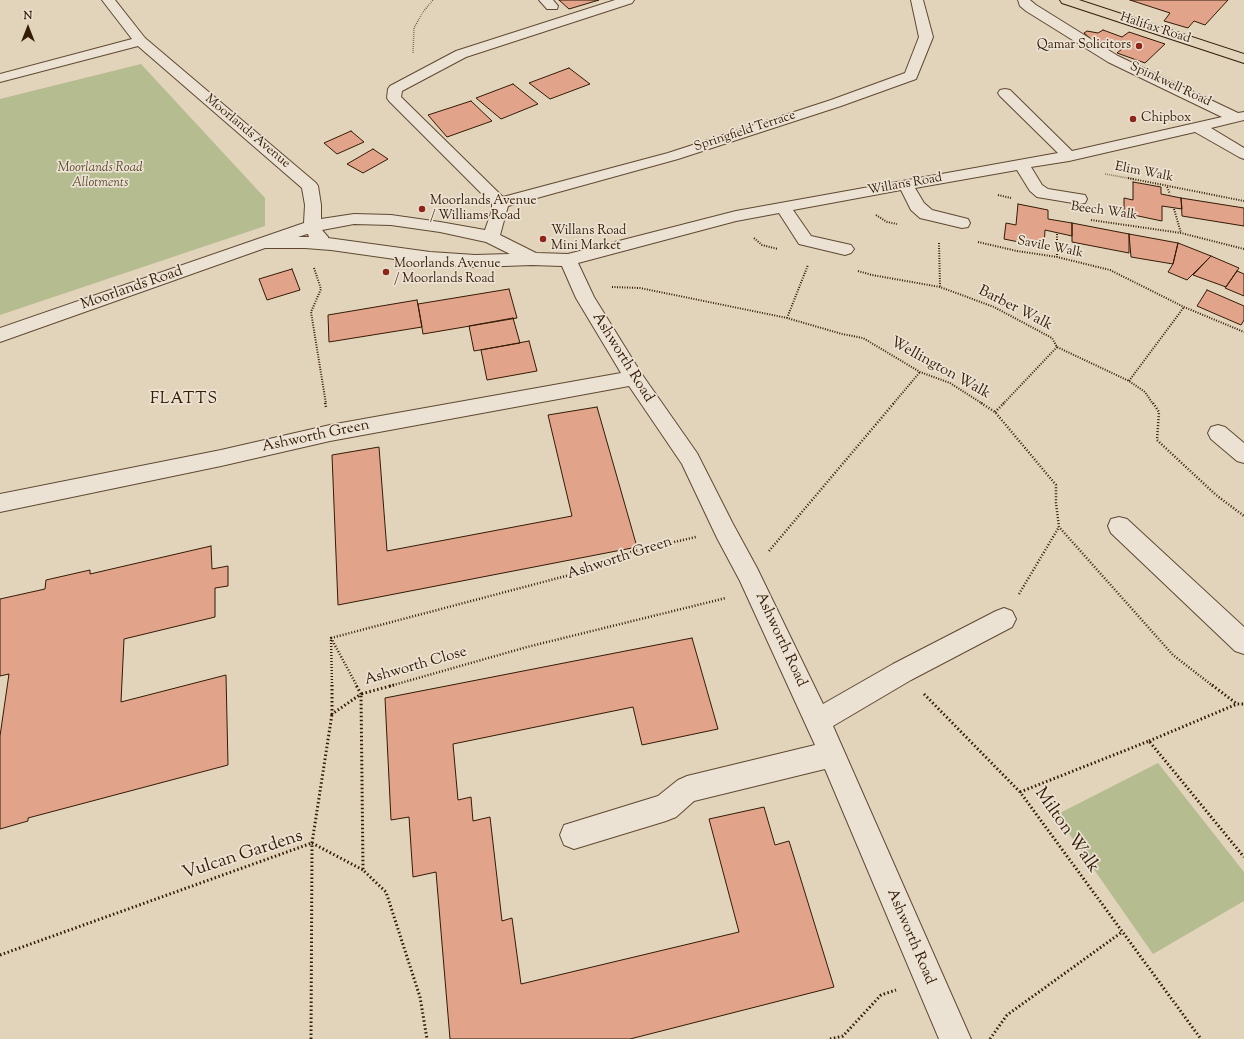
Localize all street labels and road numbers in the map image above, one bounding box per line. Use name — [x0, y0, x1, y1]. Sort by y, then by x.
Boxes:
street label: Halifax Road — [1118, 10, 1192, 48]
street label: Spinkwell Road — [1127, 59, 1213, 111]
street label: Moorlands Avenue — [201, 92, 293, 172]
street label: Springfield Terrace — [692, 108, 798, 156]
street label: Elim Walk — [1113, 160, 1175, 186]
street label: Willans Road — [867, 171, 943, 199]
street label: Beech Walk — [1070, 200, 1138, 224]
street label: Savile Walk — [1016, 234, 1084, 262]
street label: Moorlands Road — [79, 263, 185, 315]
street label: Barber Walk — [975, 283, 1055, 335]
street label: Ashworth Road — [587, 310, 657, 406]
street label: Wellington Walk — [887, 334, 993, 404]
street label: Ashworth Green — [261, 417, 371, 457]
street label: Ashworth Green — [565, 534, 675, 584]
street label: Ashworth Road — [750, 590, 810, 690]
street label: Ashworth Close — [363, 644, 469, 690]
street label: Milton Walk — [1029, 784, 1103, 878]
street label: Vulcan Gardens — [180, 826, 306, 886]
street label: Ashworth Road — [882, 886, 938, 988]

